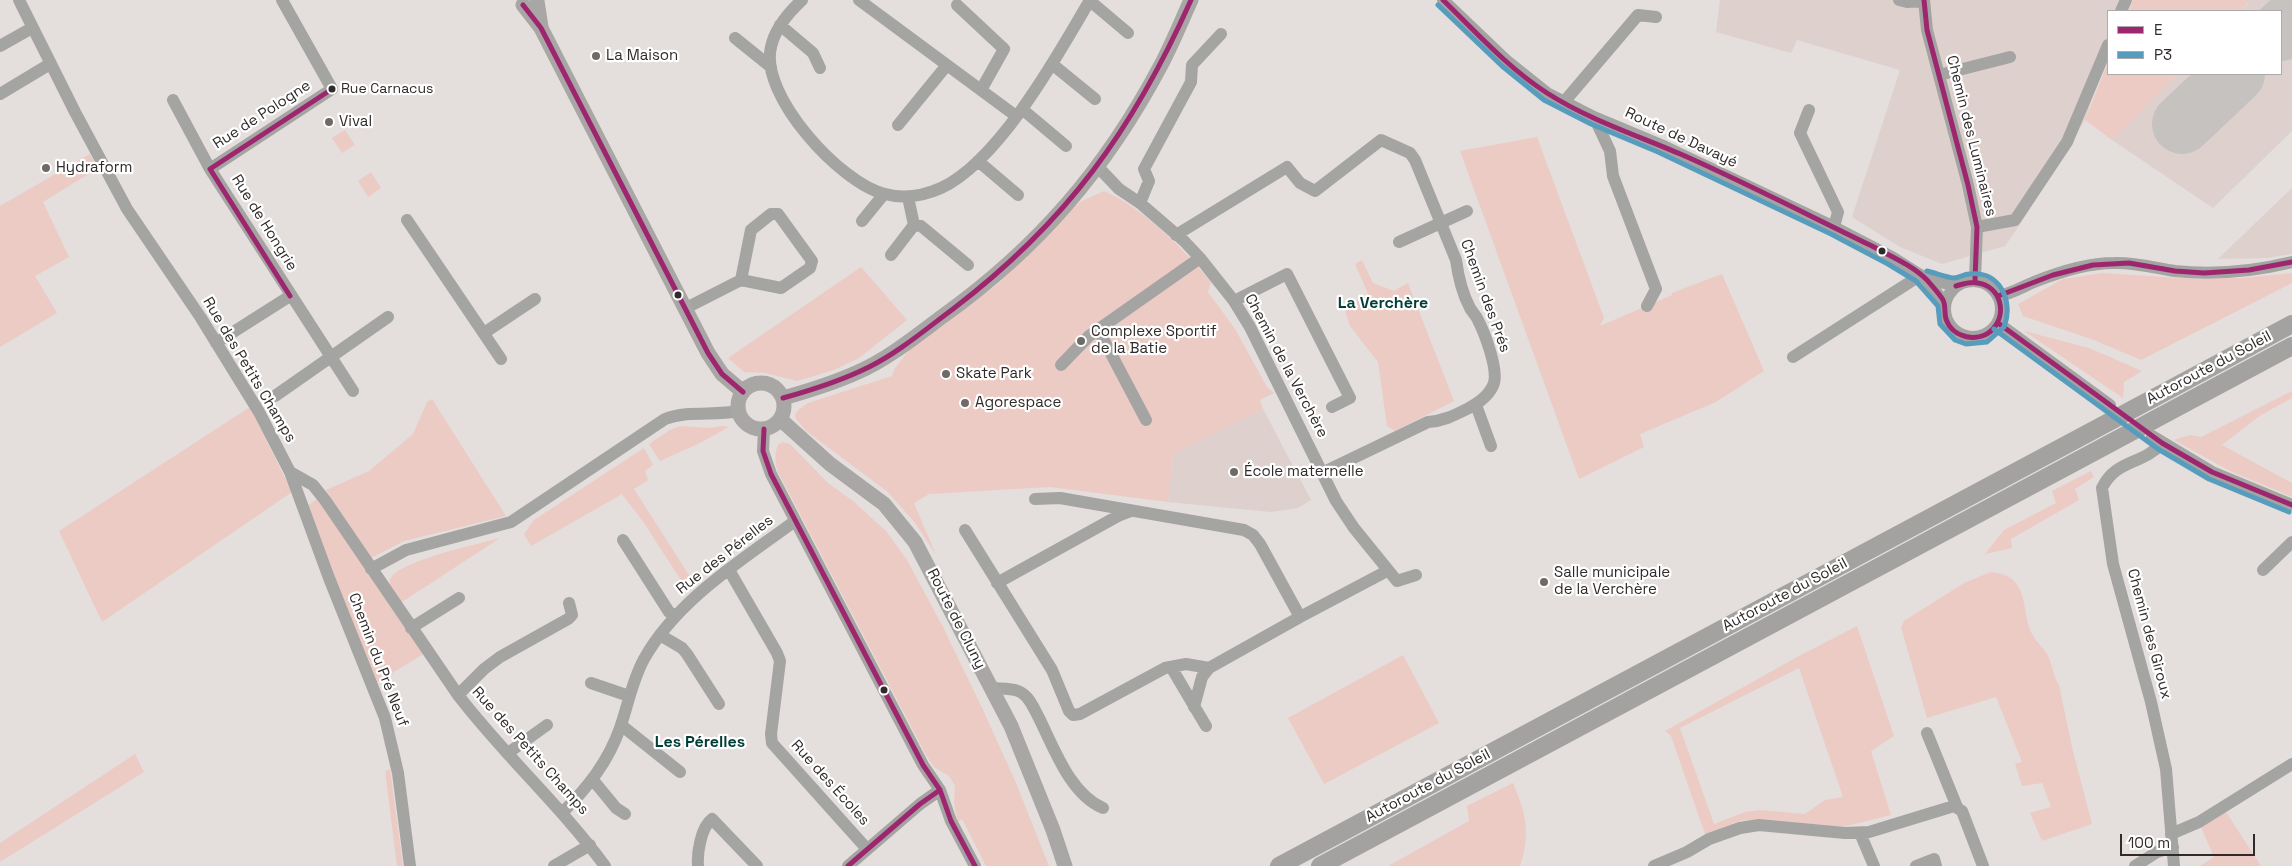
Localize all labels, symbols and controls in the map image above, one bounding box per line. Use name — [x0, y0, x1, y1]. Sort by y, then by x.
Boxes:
legend — [2107, 10, 2282, 75]
text: E — [2154, 20, 2162, 39]
text: P3 — [2154, 45, 2172, 64]
place label: La Maison — [606, 47, 678, 65]
marker: La Maison — [590, 50, 602, 62]
street label: Chemin des Luminaires — [1942, 54, 2000, 218]
street label: Rue de Pologne — [210, 77, 314, 153]
place label: Rue Carnacus — [341, 81, 433, 97]
marker: Rue Carnacus — [327, 84, 337, 94]
street label: Route de Davayé — [1622, 104, 1740, 172]
place label: Vival — [339, 113, 372, 131]
marker: Vival — [323, 116, 335, 128]
place label: Hydraform — [56, 159, 132, 177]
marker: Hydraform — [40, 162, 52, 174]
street label: Rue de Hongrie — [227, 172, 301, 274]
street label: Chemin des Prés — [1456, 237, 1514, 355]
unlabelled marker — [1877, 246, 1887, 256]
unlabelled marker — [673, 290, 683, 300]
street label: Chemin de la Verchère — [1240, 291, 1332, 441]
street label: Rue des Petits Champs — [198, 294, 300, 446]
district label: La Verchère — [1338, 294, 1428, 314]
place label: Complexe Sportif de la Batie — [1091, 323, 1217, 358]
street label: Autoroute du Soleil — [2144, 327, 2274, 409]
marker: Complexe Sportif de la Batie — [1075, 335, 1087, 347]
place label: Skate Park — [956, 365, 1032, 383]
marker: Skate Park — [940, 368, 952, 380]
place label: Agorespace — [975, 394, 1061, 412]
marker: Agorespace — [959, 397, 971, 409]
place label: École maternelle — [1244, 463, 1364, 481]
marker: École maternelle — [1228, 466, 1240, 478]
street label: Rue des Pérelles — [673, 512, 777, 598]
street label: Autoroute du Soleil — [1720, 554, 1850, 636]
place label: Salle municipale de la Verchère — [1554, 564, 1670, 599]
street label: Route de Cluny — [923, 566, 989, 672]
street label: Chemin des Giroux — [2123, 567, 2175, 701]
marker: Salle municipale de la Verchère — [1538, 576, 1550, 588]
street label: Chemin du Pré Neuf — [344, 591, 412, 729]
street label: Rue des Petits Champs — [468, 683, 592, 819]
unlabelled marker — [879, 685, 889, 695]
district label: Les Pérelles — [655, 733, 745, 753]
street label: Rue des Écoles — [787, 737, 873, 829]
street label: Autoroute du Soleil — [1363, 745, 1493, 827]
scale bar — [2122, 824, 2257, 856]
text: 100 m — [2128, 833, 2170, 852]

